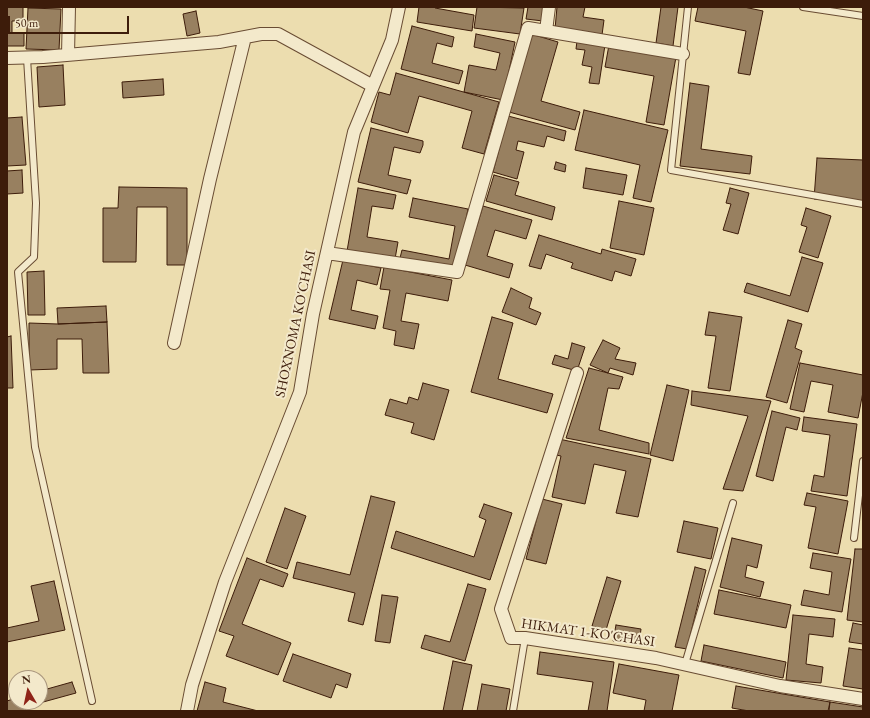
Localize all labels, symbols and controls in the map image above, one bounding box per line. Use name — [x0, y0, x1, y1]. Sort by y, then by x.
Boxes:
scale bar — [10, 8, 131, 34]
text: 50 m — [15, 15, 38, 31]
street label: SHOXNOMA KO'CHASI — [272, 249, 320, 399]
street label: HIKMAT 1-KO'CHASI — [520, 615, 656, 651]
north arrow — [8, 670, 48, 710]
text: N — [21, 672, 32, 687]

